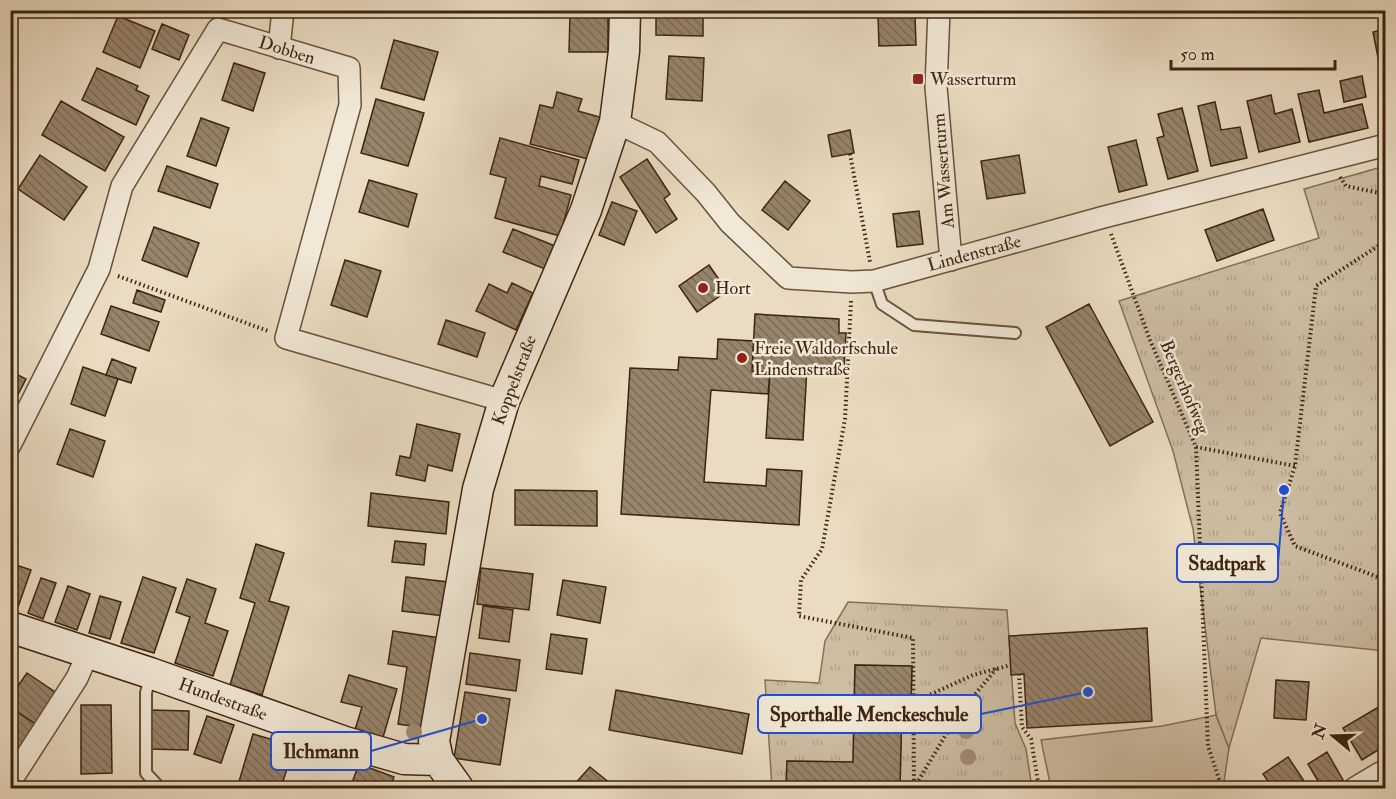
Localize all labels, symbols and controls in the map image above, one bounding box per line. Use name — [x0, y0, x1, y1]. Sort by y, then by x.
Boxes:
street label: Dobben — [256, 31, 318, 70]
scale bar — [1171, 33, 1334, 71]
text: 50 m — [1180, 43, 1215, 66]
place label: Wasserturm — [929, 68, 1017, 91]
marker: Wasserturm — [911, 72, 925, 86]
street label: Am Wasserturm — [927, 112, 960, 231]
street label: Lindenstraße — [925, 230, 1024, 277]
place label: Hort — [715, 277, 751, 300]
marker: Hort — [696, 281, 710, 295]
street label: Koppelstraße — [487, 331, 542, 428]
place label: Freie Waldorfschule Lindenstraße — [754, 337, 898, 381]
street label: Bergerhofweg — [1154, 337, 1215, 439]
marker: Freie Waldorfschule Lindenstraße — [735, 351, 749, 365]
callout: Stadtpark — [1177, 544, 1278, 582]
text: Stadtpark — [1188, 551, 1266, 577]
street label: Hundestraße — [175, 673, 271, 726]
callout: Sporthalle Menckeschule — [758, 695, 981, 733]
text: Sporthalle Menckeschule — [770, 702, 969, 728]
north arrow — [1303, 706, 1363, 766]
text: N — [1308, 721, 1332, 742]
callout: Ilchmann — [271, 732, 371, 770]
text: Ilchmann — [283, 739, 360, 764]

